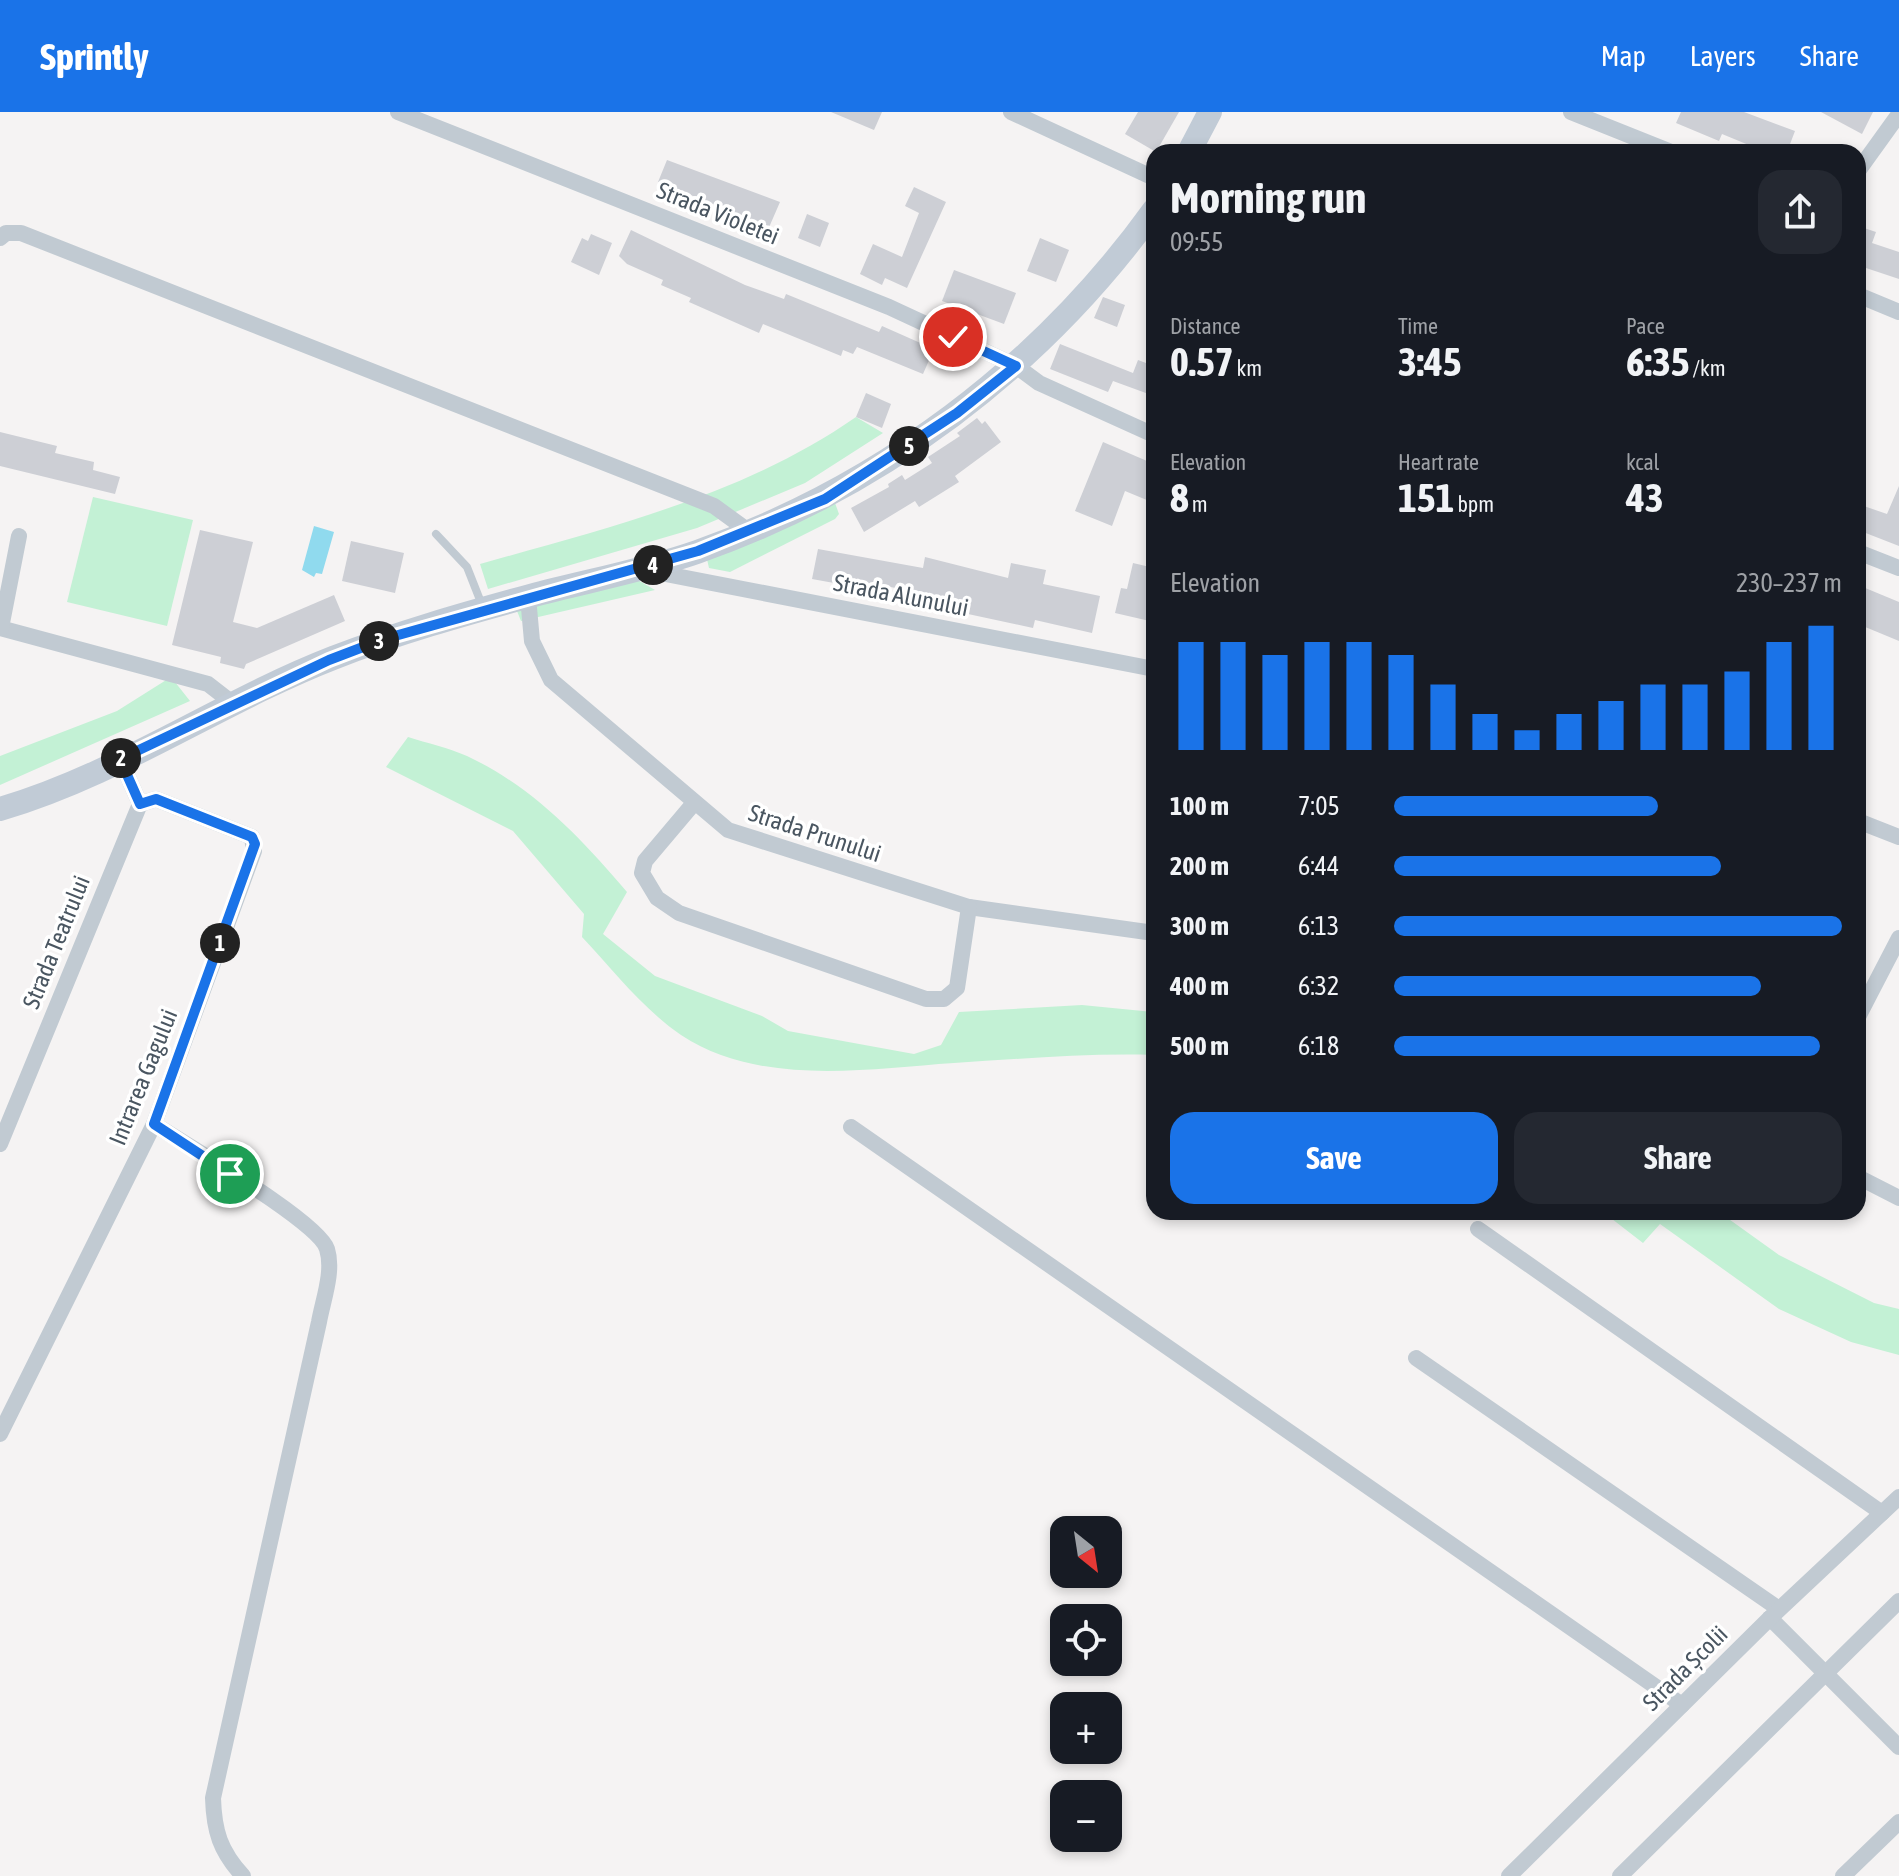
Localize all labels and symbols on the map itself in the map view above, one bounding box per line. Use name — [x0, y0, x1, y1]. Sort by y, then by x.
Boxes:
street label: Strada Violetei — [653, 176, 783, 250]
pin — [919, 303, 987, 371]
pin: 5 — [889, 426, 929, 466]
pin: 4 — [633, 545, 673, 585]
street label: Strada Alunului — [831, 569, 971, 621]
pin: 3 — [359, 621, 399, 661]
pin: 2 — [101, 738, 141, 778]
street label: Strada Prunului — [745, 799, 885, 867]
street label: Strada Teatrului — [17, 872, 95, 1012]
pin: 1 — [200, 923, 240, 963]
street label: Intrarea Gagului — [103, 1005, 183, 1149]
pin — [196, 1140, 264, 1208]
north arrow — [1050, 1516, 1122, 1588]
street label: Strada Școlii — [1637, 1620, 1733, 1716]

